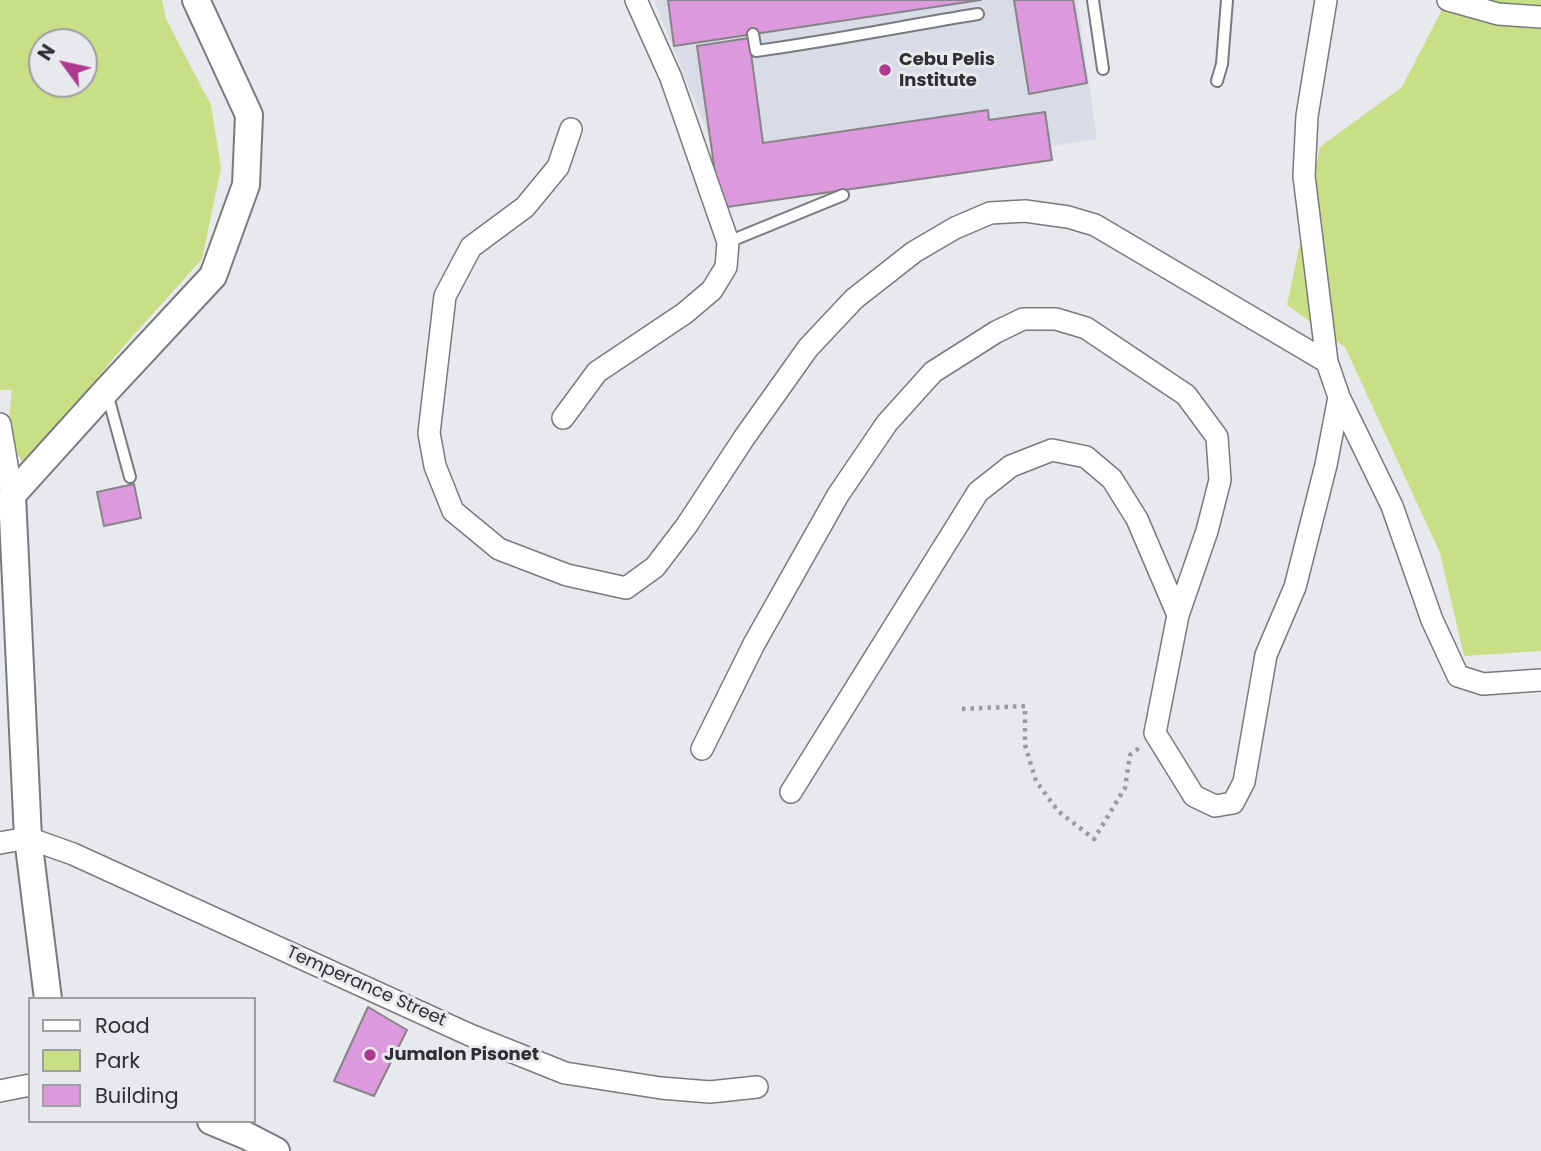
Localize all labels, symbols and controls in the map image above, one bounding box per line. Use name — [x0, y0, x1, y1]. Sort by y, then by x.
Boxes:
north arrow — [28, 28, 98, 98]
text: N — [31, 39, 62, 66]
place label: Cebu Pelis Institute — [899, 49, 995, 92]
marker: Cebu Pelis Institute — [877, 62, 893, 78]
street label: Temperance Street — [283, 942, 449, 1032]
legend — [28, 997, 256, 1123]
text: Road — [95, 1011, 150, 1040]
place label: Jumalon Pisonet — [384, 1044, 539, 1066]
text: Park — [95, 1046, 140, 1075]
marker: Jumalon Pisonet — [362, 1047, 378, 1063]
text: Building — [95, 1081, 179, 1110]

